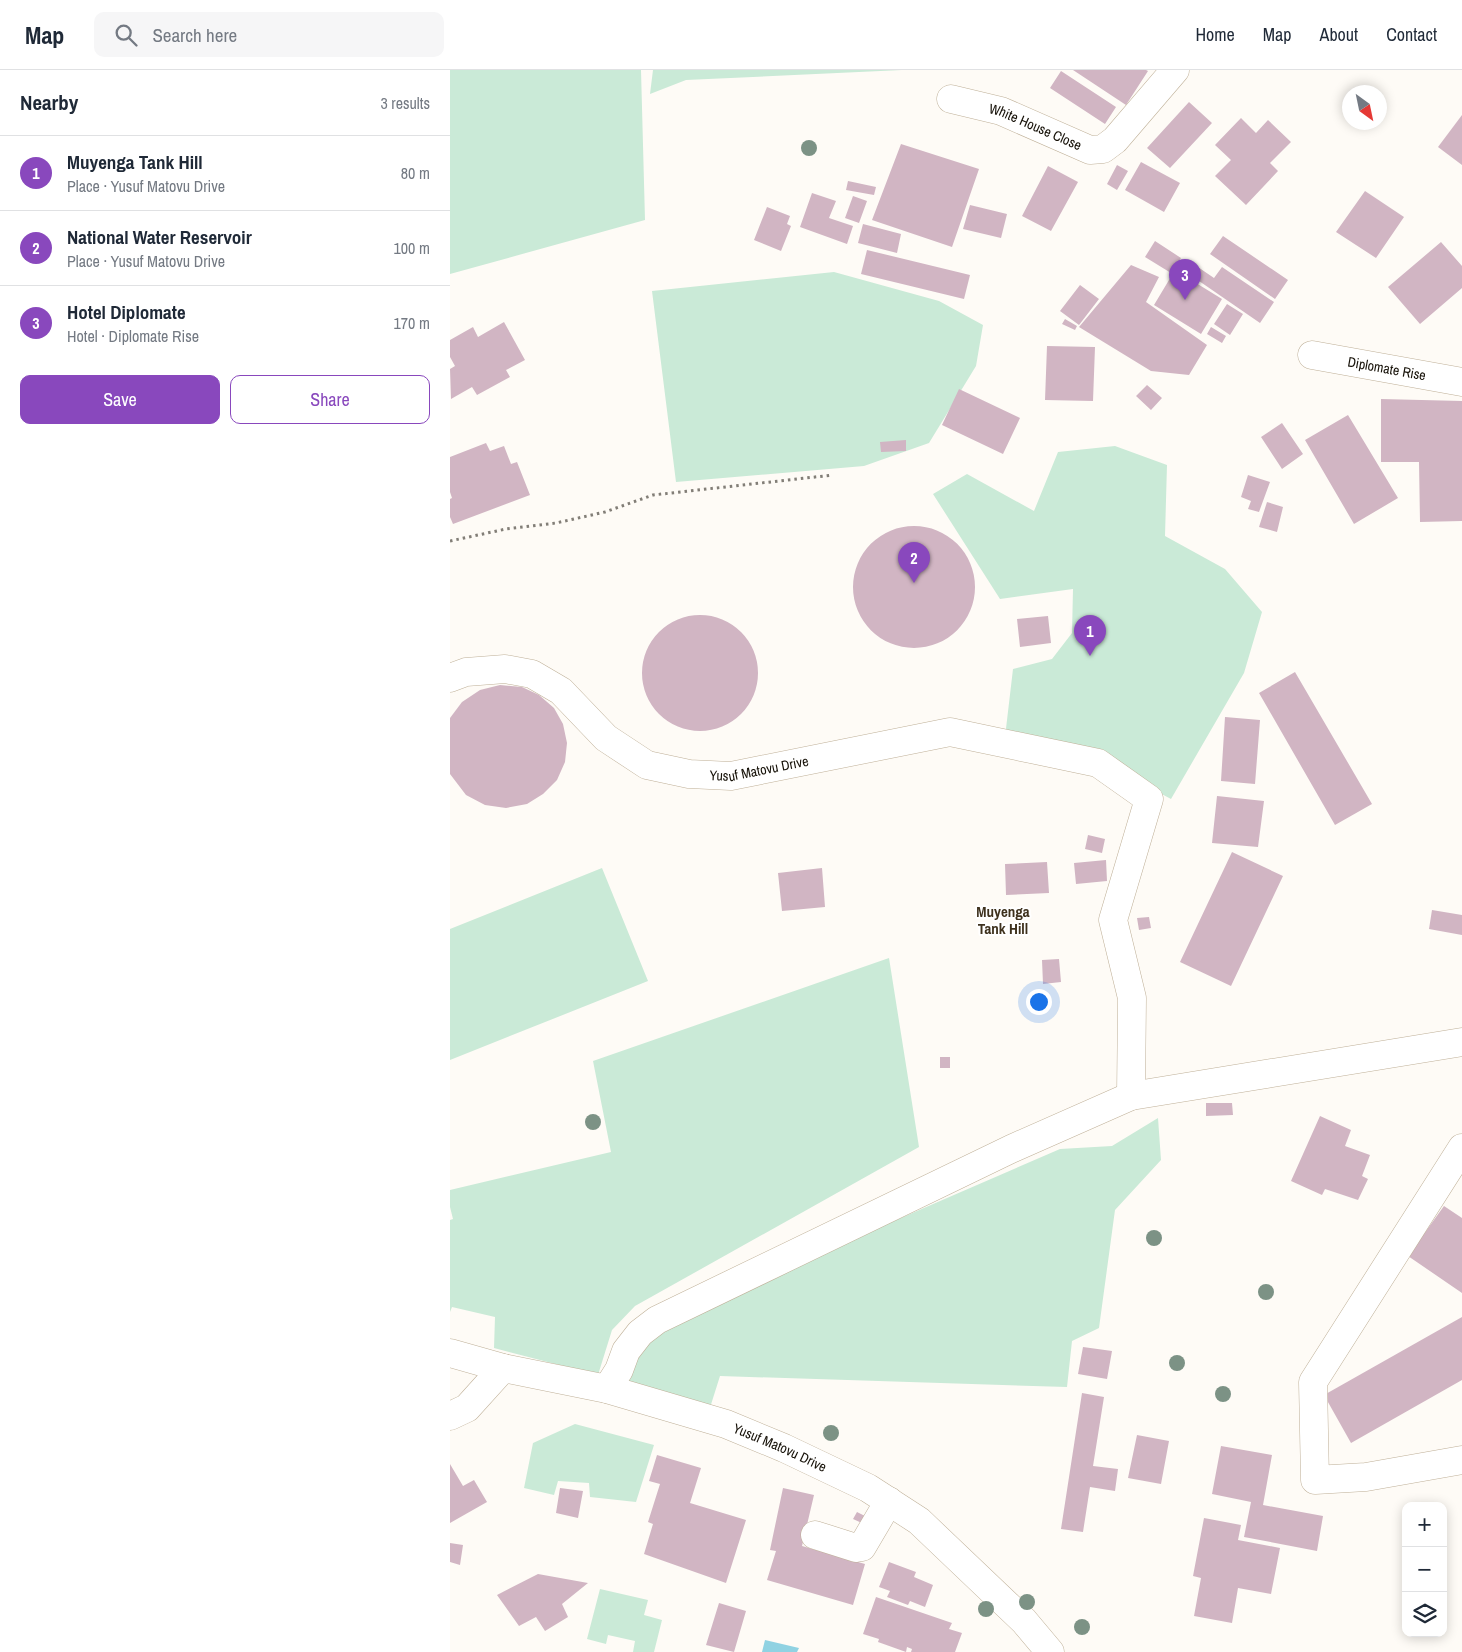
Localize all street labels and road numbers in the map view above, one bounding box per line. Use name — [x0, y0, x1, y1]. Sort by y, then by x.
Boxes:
street label: White House Close — [987, 99, 1084, 154]
street label: Diplomate Rise — [1346, 353, 1427, 384]
street label: Yusuf Matovu Drive — [709, 752, 810, 785]
street label: Yusuf Matovu Drive — [731, 1419, 830, 1476]

